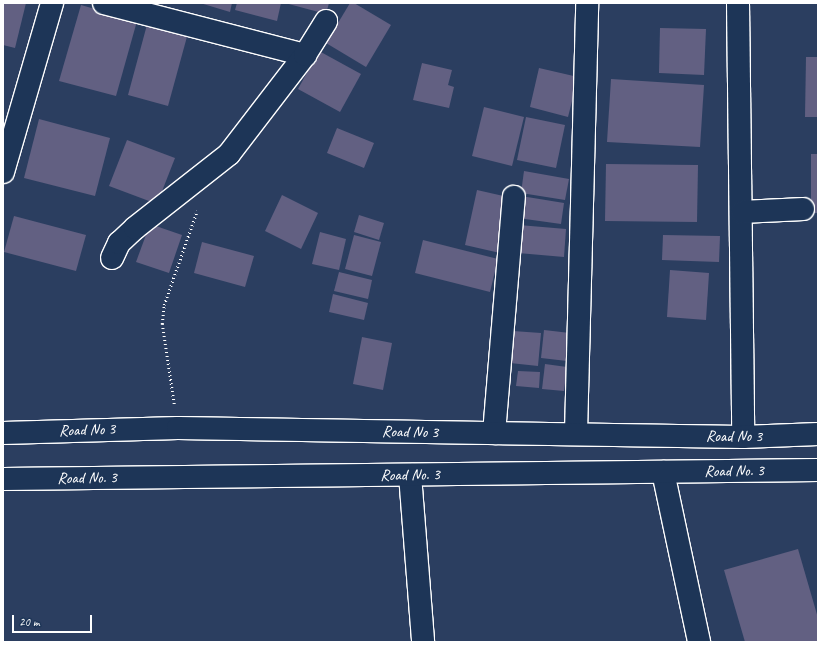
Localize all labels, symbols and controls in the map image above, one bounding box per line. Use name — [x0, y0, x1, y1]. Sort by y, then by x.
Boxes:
street label: Road No 3 — [58, 419, 116, 441]
street label: Road No 3 — [381, 422, 439, 442]
street label: Road No 3 — [706, 426, 762, 446]
street label: Road No. 3 — [704, 461, 764, 481]
street label: Road No. 3 — [380, 465, 440, 485]
street label: Road No. 3 — [57, 468, 117, 488]
scale bar — [14, 607, 94, 633]
text: 20 m — [19, 614, 39, 630]

